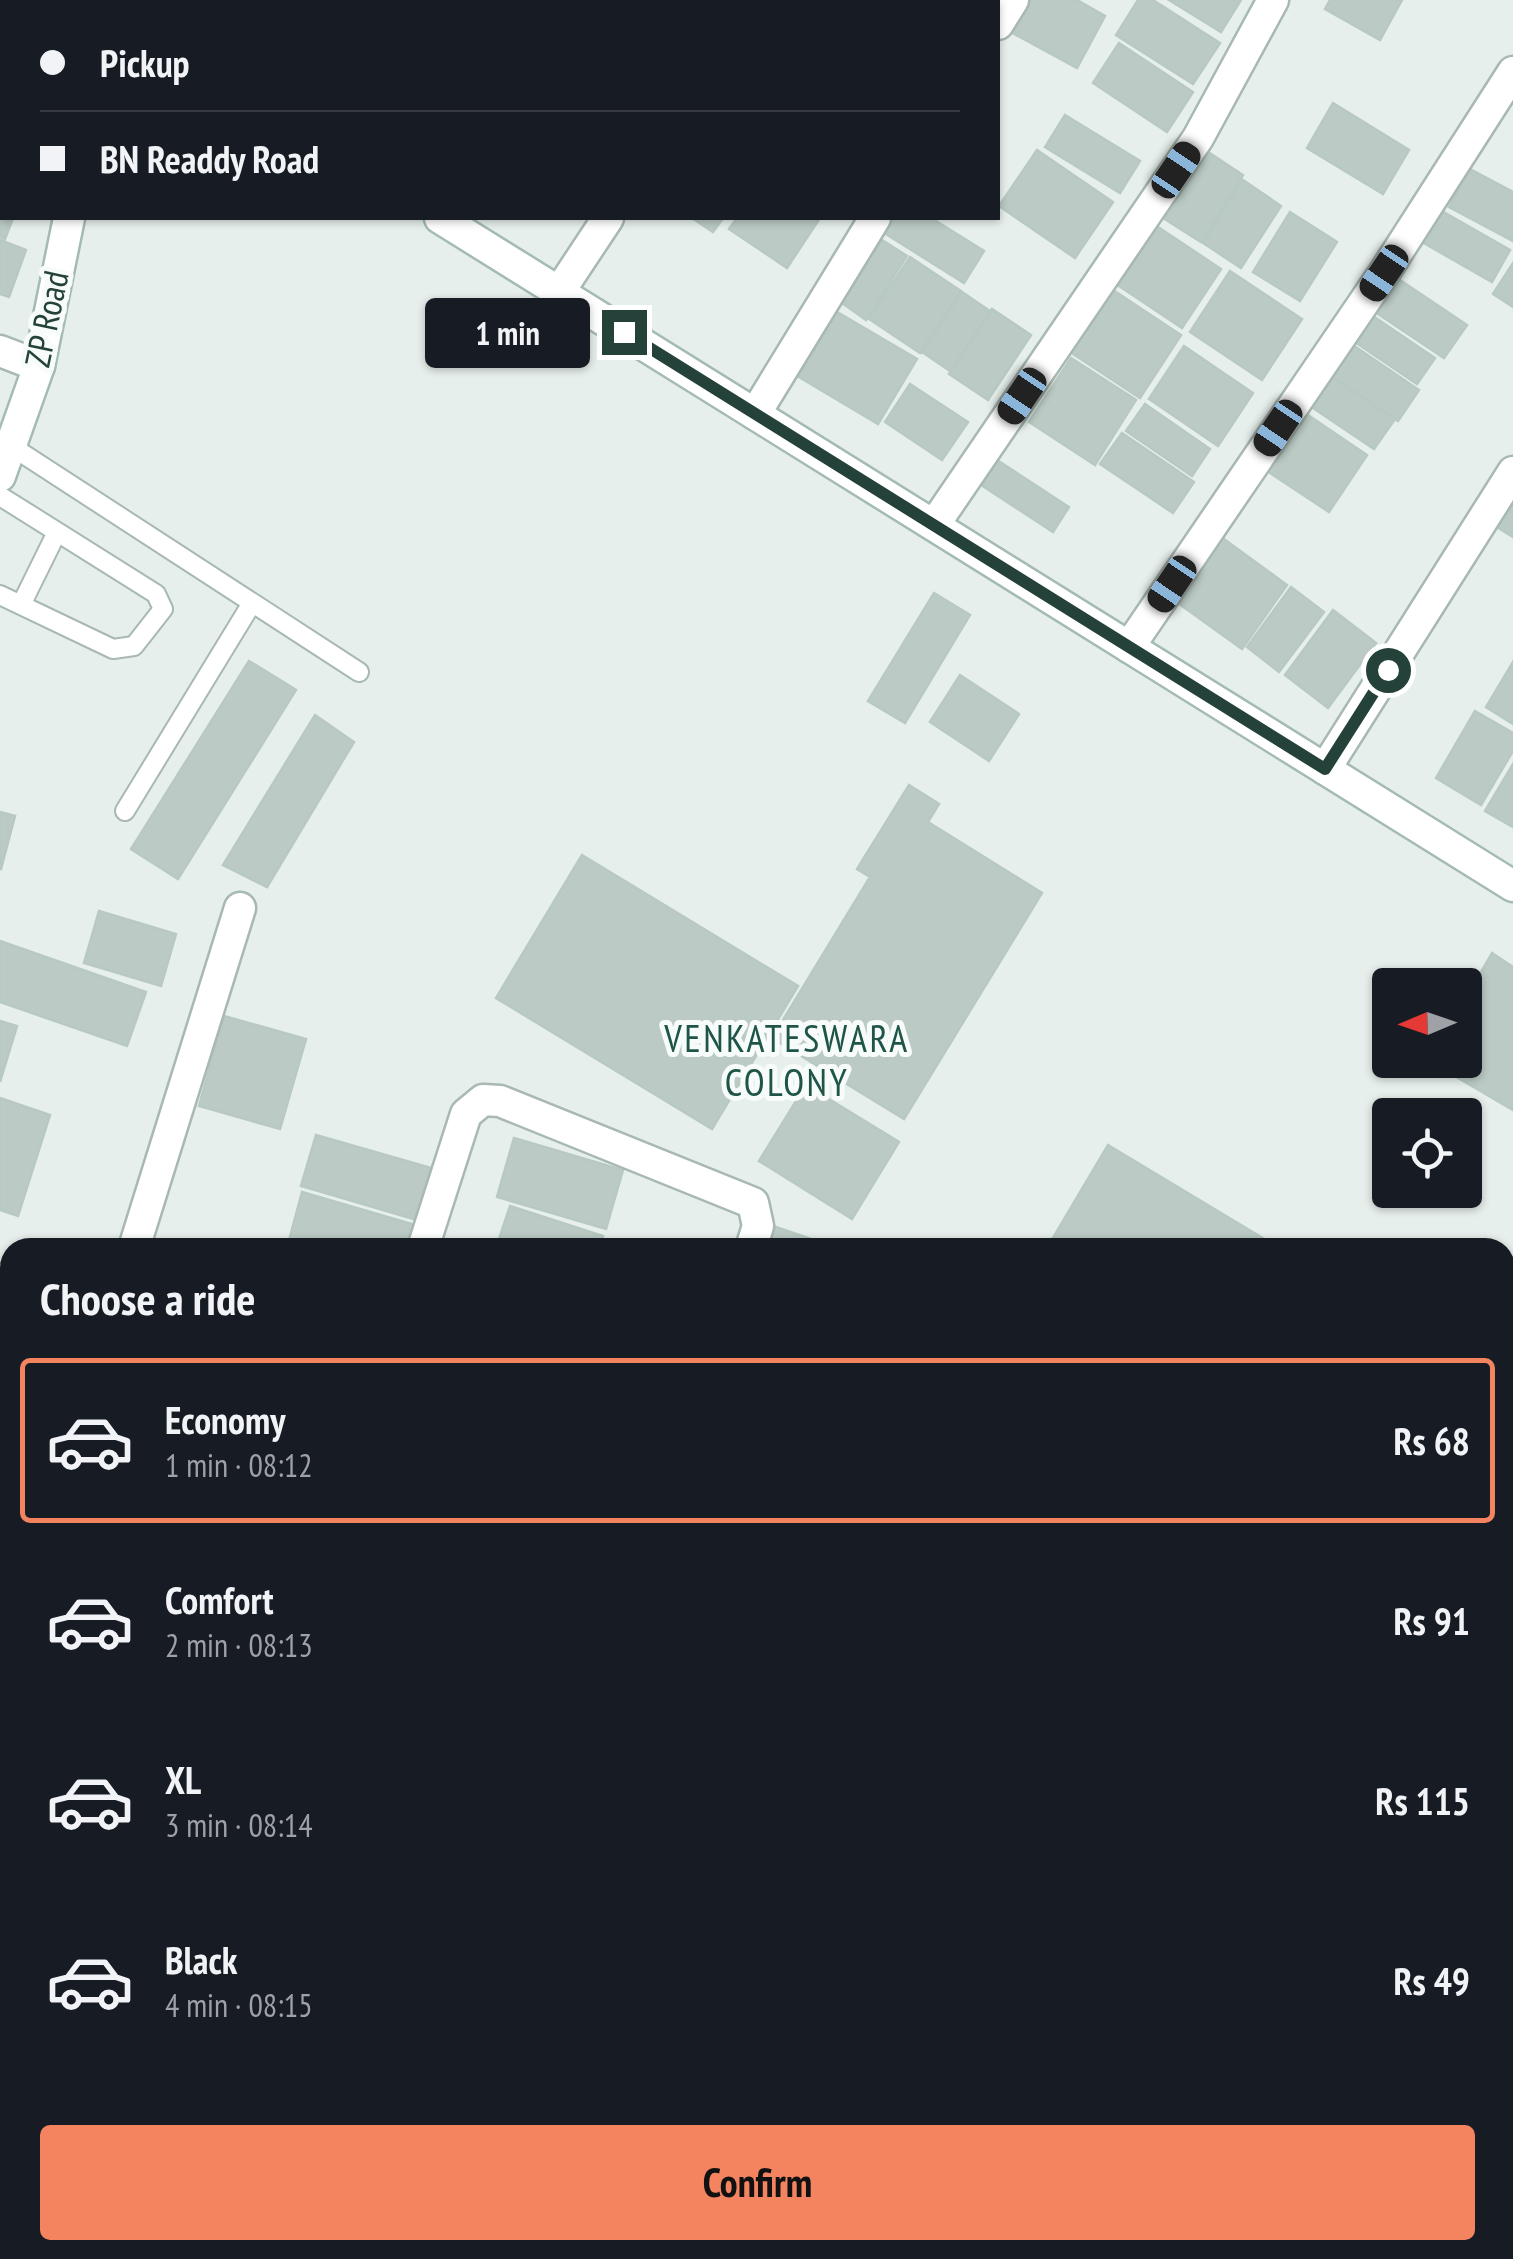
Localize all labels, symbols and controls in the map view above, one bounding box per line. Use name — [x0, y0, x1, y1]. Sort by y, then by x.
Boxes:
text: Pickup — [100, 38, 190, 87]
text: BN Readdy Road — [100, 134, 319, 183]
car — [1147, 137, 1205, 203]
car — [1355, 240, 1413, 306]
street label: ZP Road — [13, 266, 79, 371]
callout: 1 min — [424, 297, 589, 367]
route end — [602, 310, 647, 355]
text: 1 min — [475, 312, 540, 354]
car — [993, 363, 1051, 429]
car — [1249, 395, 1307, 461]
car — [1143, 551, 1201, 617]
route start — [1366, 648, 1411, 693]
north arrow — [1372, 968, 1482, 1078]
map controls — [1372, 968, 1482, 1208]
district label: VENKATESWARA COLONY — [663, 1013, 910, 1106]
button: locate — [1372, 1098, 1482, 1208]
text: Choose a ride — [40, 1269, 255, 1327]
text: Economy — [165, 1395, 285, 1444]
icon: car — [45, 1396, 135, 1486]
text: Rs 68 — [1393, 1416, 1470, 1465]
text: 1 min · 08:12 — [165, 1444, 313, 1486]
text: Comfort — [165, 1575, 274, 1624]
icon: car — [45, 1576, 135, 1666]
text: Rs 91 — [1393, 1596, 1470, 1645]
text: 2 min · 08:13 — [165, 1624, 313, 1666]
text: XL — [165, 1755, 201, 1804]
icon: car — [45, 1756, 135, 1846]
text: Rs 115 — [1375, 1776, 1470, 1825]
text: 3 min · 08:14 — [165, 1804, 313, 1846]
text: Black — [165, 1935, 238, 1984]
icon: car — [45, 1936, 135, 2026]
text: Rs 49 — [1393, 1956, 1470, 2005]
text: 4 min · 08:15 — [165, 1984, 313, 2026]
button: Confirm — [40, 2125, 1475, 2240]

